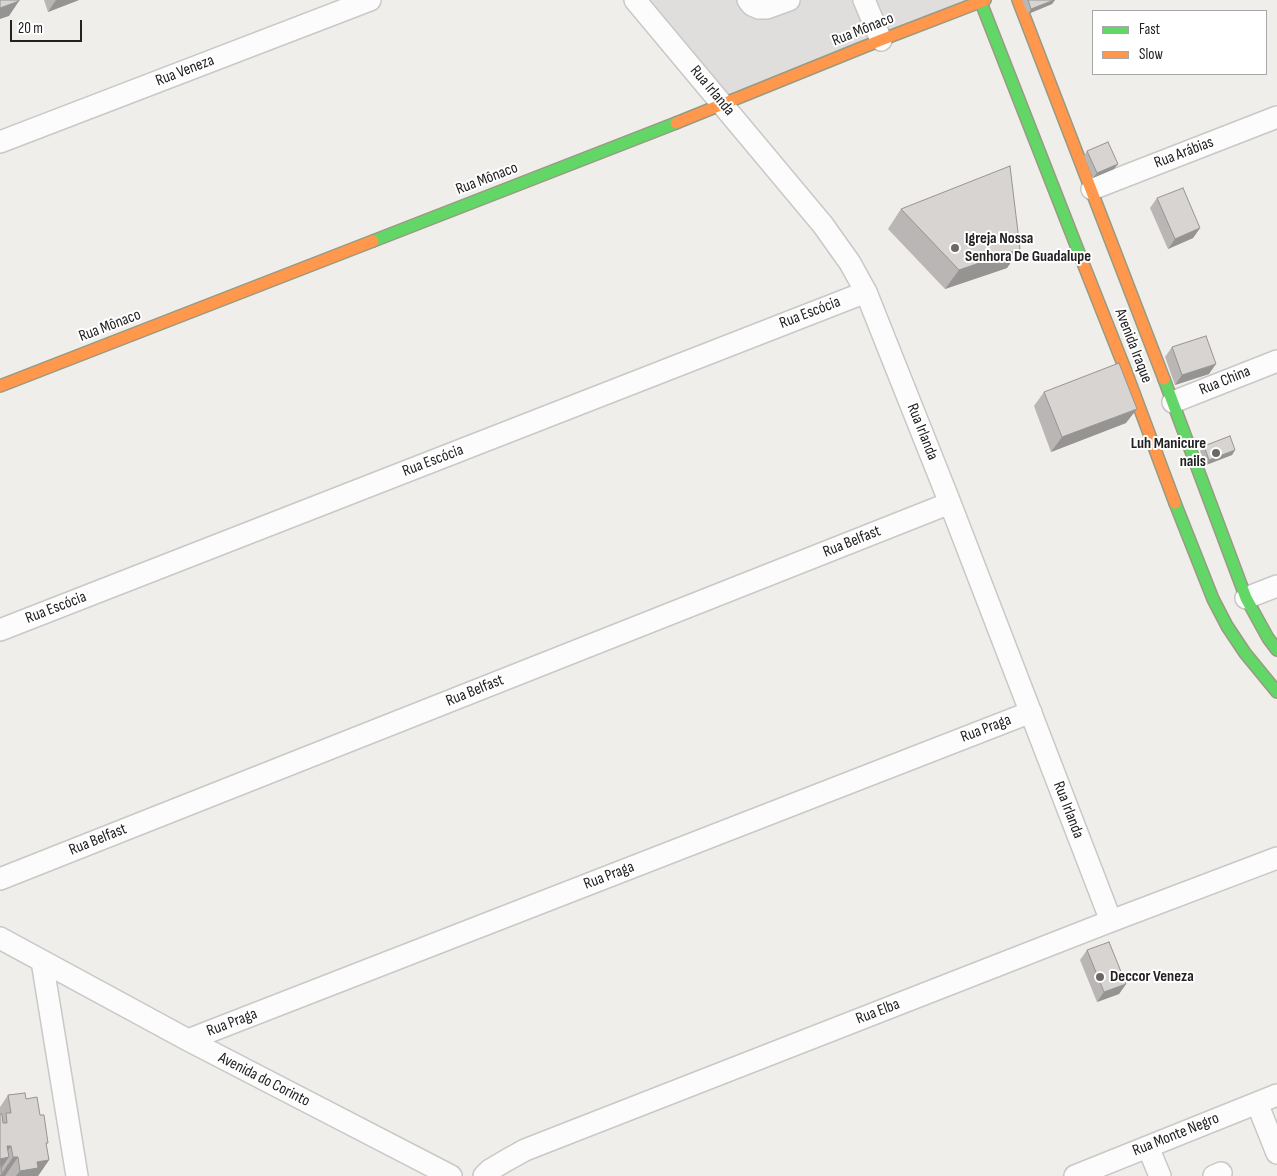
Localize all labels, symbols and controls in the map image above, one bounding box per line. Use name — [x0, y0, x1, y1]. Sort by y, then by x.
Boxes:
street label: Rua Mônaco — [829, 9, 897, 51]
scale bar — [12, 10, 85, 42]
legend — [1092, 10, 1267, 75]
text: 20 m — [18, 19, 43, 38]
text: Fast — [1139, 20, 1160, 39]
text: Slow — [1139, 45, 1163, 64]
street label: Rua Veneza — [153, 51, 217, 91]
street label: Rua Irlanda — [686, 62, 738, 120]
street label: Rua Arábias — [1152, 133, 1216, 173]
street label: Rua Mônaco — [453, 158, 521, 200]
place label: Igreja Nossa Senhora De Guadalupe — [965, 229, 1091, 267]
marker: Igreja Nossa Senhora De Guadalupe — [949, 242, 961, 254]
street label: Rua Escócia — [777, 293, 843, 333]
street label: Rua Mônaco — [76, 305, 144, 347]
street label: Avenida Iraque — [1110, 306, 1156, 386]
street label: Rua China — [1197, 362, 1253, 400]
street label: Rua Irlanda — [902, 401, 942, 463]
place label: Luh Manicure nails — [1131, 434, 1206, 472]
street label: Rua Escócia — [400, 441, 466, 481]
marker: Luh Manicure nails — [1210, 447, 1222, 459]
street label: Rua Belfast — [820, 522, 884, 562]
street label: Rua Escócia — [23, 588, 89, 628]
street label: Rua Belfast — [443, 671, 507, 711]
street label: Rua Praga — [958, 711, 1014, 747]
street label: Rua Irlanda — [1048, 779, 1088, 841]
street label: Rua Belfast — [66, 820, 130, 860]
street label: Rua Praga — [581, 858, 637, 894]
place label: Deccor Veneza — [1110, 967, 1194, 987]
marker: Deccor Veneza — [1094, 971, 1106, 983]
street label: Rua Elba — [853, 995, 903, 1029]
street label: Rua Praga — [204, 1005, 260, 1041]
street label: Avenida do Corinto — [215, 1049, 313, 1111]
street label: Rua Monte Negro — [1130, 1109, 1222, 1161]

